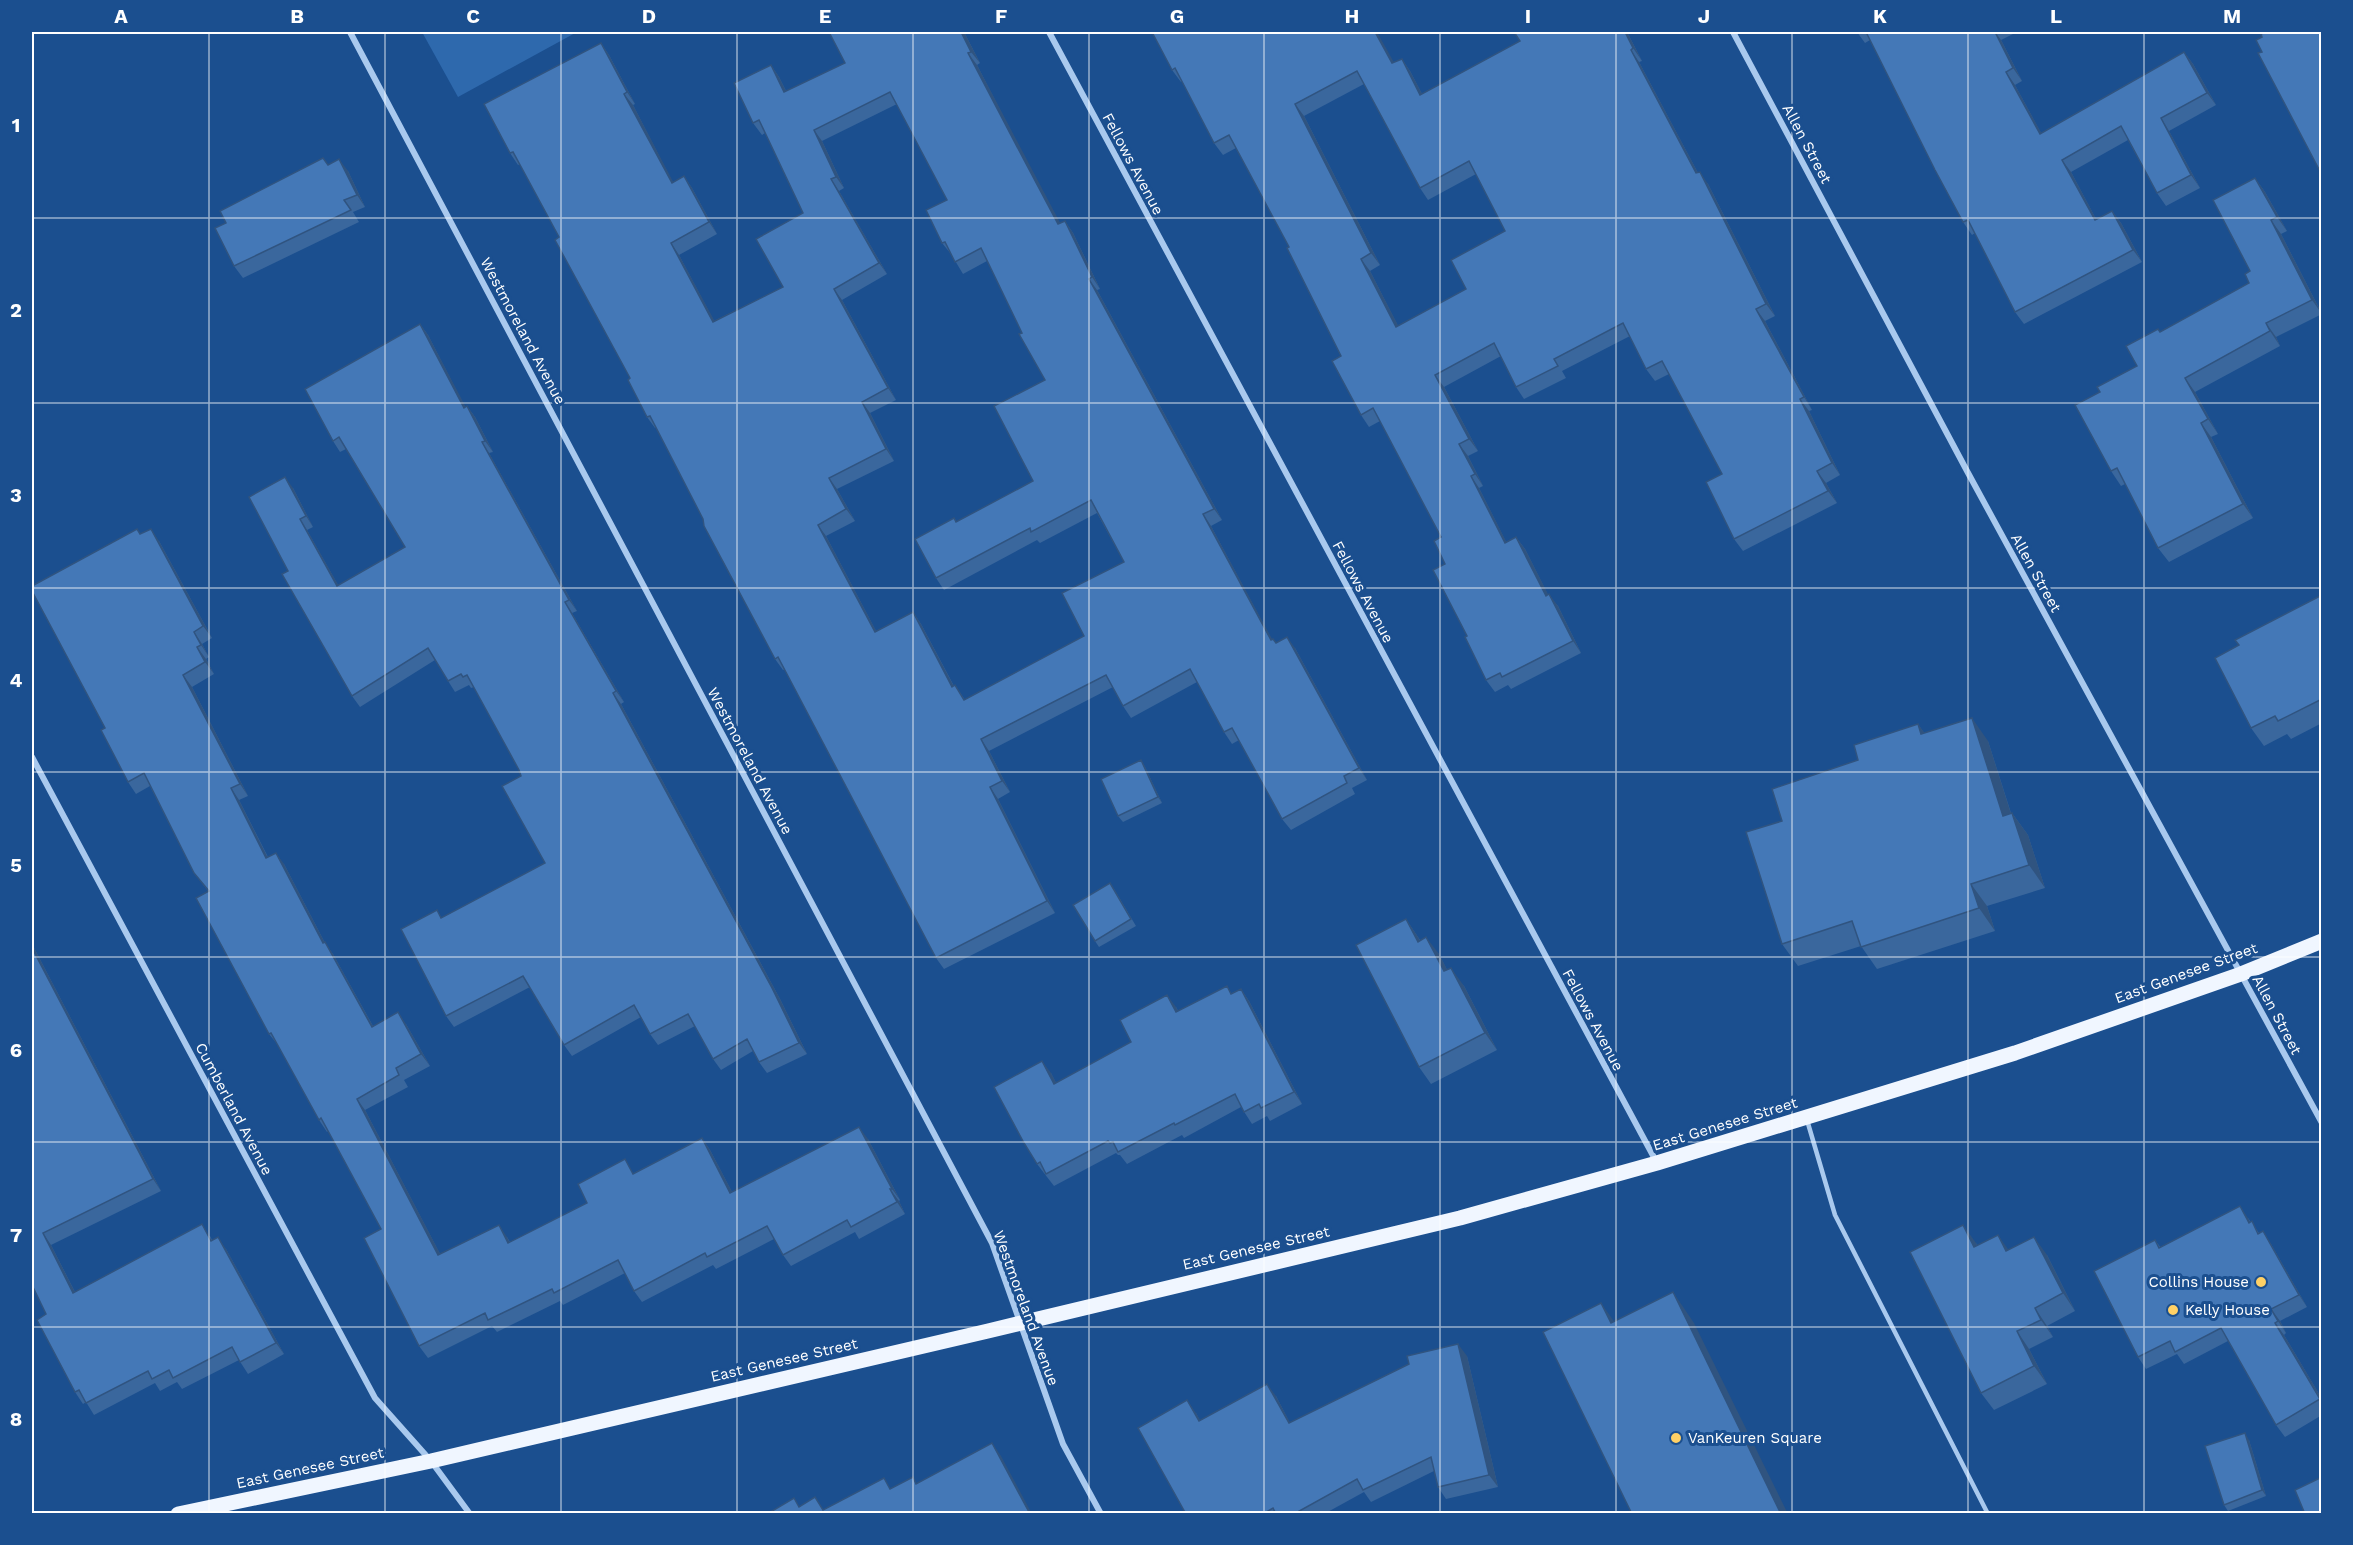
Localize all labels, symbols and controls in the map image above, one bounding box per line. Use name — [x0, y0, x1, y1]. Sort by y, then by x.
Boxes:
text: A — [114, 4, 128, 28]
text: B — [290, 4, 304, 28]
text: C — [466, 4, 480, 28]
text: D — [642, 4, 656, 28]
text: E — [819, 4, 831, 28]
text: F — [995, 4, 1007, 28]
text: G — [1170, 4, 1184, 28]
text: H — [1345, 4, 1359, 28]
text: I — [1525, 4, 1531, 28]
text: J — [1698, 4, 1710, 28]
text: K — [1873, 4, 1887, 28]
text: L — [2050, 4, 2062, 28]
text: M — [2223, 4, 2241, 28]
street label: Allen Street — [1779, 101, 1836, 187]
street label: Fellows Avenue — [1099, 110, 1167, 218]
text: 1 — [12, 113, 20, 137]
street label: Westmoreland Avenue — [477, 254, 569, 408]
text: 2 — [10, 298, 22, 322]
text: 3 — [10, 483, 22, 507]
street label: Allen Street — [2007, 530, 2065, 616]
street label: Fellows Avenue — [1329, 538, 1397, 646]
text: 4 — [10, 668, 23, 692]
street label: Westmoreland Avenue — [704, 684, 796, 838]
text: 5 — [10, 853, 22, 877]
street label: East Genesee Street — [2112, 939, 2260, 1007]
street label: Fellows Avenue — [1559, 966, 1627, 1074]
street label: Allen Street — [2249, 972, 2306, 1058]
text: 6 — [10, 1038, 22, 1062]
street label: Cumberland Avenue — [191, 1040, 277, 1178]
street label: East Genesee Street — [1650, 1093, 1800, 1155]
street label: East Genesee Street — [1181, 1222, 1332, 1274]
text: 7 — [10, 1223, 22, 1247]
street label: Westmoreland Avenue — [990, 1228, 1062, 1388]
place label: Collins House — [2149, 1273, 2249, 1291]
marker: Collins House — [2254, 1275, 2268, 1289]
place label: Kelly House — [2185, 1301, 2270, 1319]
marker: Kelly House — [2166, 1303, 2180, 1317]
street label: East Genesee Street — [709, 1334, 860, 1386]
text: 8 — [10, 1407, 22, 1431]
place label: VanKeuren Square — [1688, 1429, 1822, 1447]
marker: VanKeuren Square — [1669, 1431, 1683, 1445]
street label: East Genesee Street — [235, 1443, 386, 1492]

